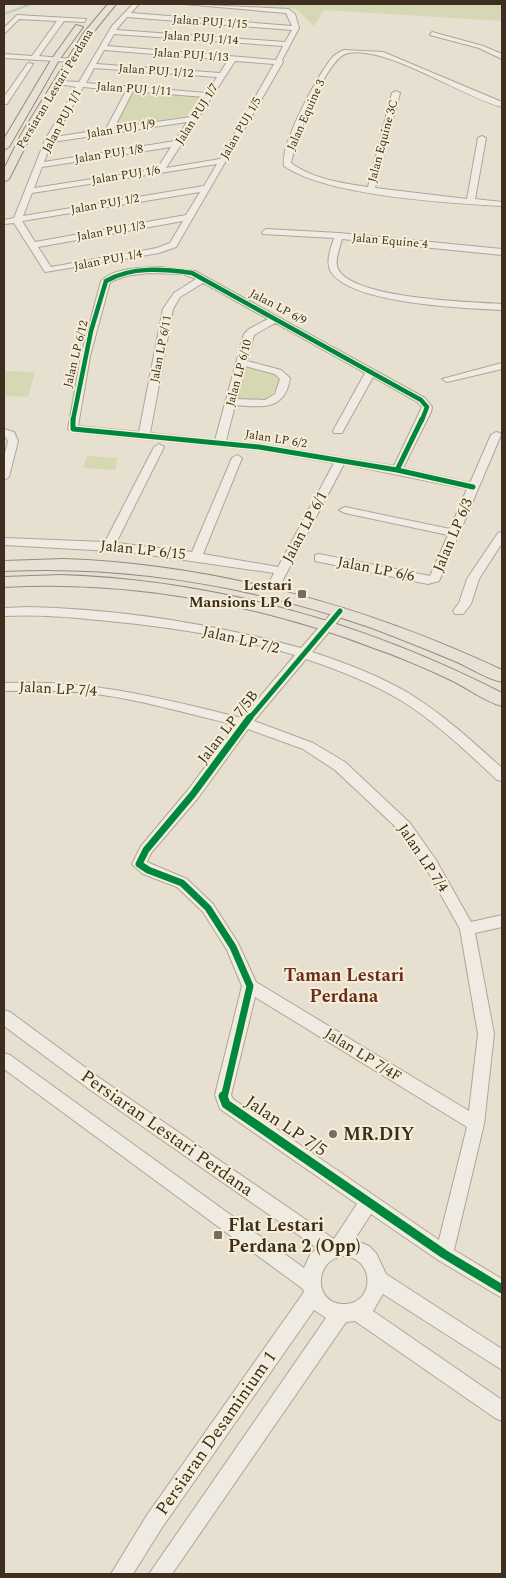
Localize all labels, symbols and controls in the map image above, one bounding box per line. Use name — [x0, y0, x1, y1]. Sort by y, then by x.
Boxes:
street label: Jalan PUJ 1/15 — [172, 10, 248, 34]
street label: Persiaran Lestari Perdana — [12, 25, 98, 153]
street label: Jalan PUJ 1/14 — [163, 26, 239, 50]
street label: Jalan PUJ 1/13 — [153, 43, 229, 67]
street label: Jalan PUJ 1/12 — [118, 59, 194, 83]
street label: Jalan Equine 3 — [282, 76, 330, 154]
street label: Jalan PUJ 1/11 — [96, 77, 172, 101]
street label: Jalan PUJ 1/7 — [171, 80, 223, 148]
street label: Jalan PUJ 1/1 — [37, 86, 87, 156]
street label: Jalan PUJ 1/5 — [215, 93, 267, 163]
street label: Jalan Equine 3C — [363, 97, 403, 185]
street label: Jalan PUJ 1/9 — [85, 114, 157, 144]
street label: Jalan PUJ 1/8 — [73, 139, 145, 169]
street label: Jalan PUJ 1/6 — [90, 160, 162, 190]
street label: Jalan PUJ 1/2 — [69, 189, 141, 219]
street label: Jalan PUJ 1/3 — [75, 216, 147, 246]
street label: Jalan Equine 4 — [351, 228, 429, 254]
street label: Jalan PUJ 1/4 — [72, 244, 144, 276]
street label: Jalan LP 6/9 — [246, 284, 310, 330]
street label: Jalan LP 6/11 — [145, 313, 177, 385]
street label: Jalan LP 6/12 — [58, 318, 94, 390]
street label: Jalan LP 6/10 — [221, 337, 257, 409]
street label: Jalan LP 6/2 — [244, 425, 308, 453]
street label: Jalan LP 6/1 — [276, 487, 334, 567]
street label: Jalan LP 6/3 — [427, 494, 479, 576]
street label: Jalan LP 6/15 — [99, 534, 187, 566]
street label: Jalan LP 6/6 — [335, 550, 417, 588]
place label: Lestari Mansions LP 6 — [189, 574, 292, 614]
marker: Lestari Mansions LP 6 — [296, 588, 308, 600]
street label: Jalan LP 7/2 — [200, 620, 282, 660]
street label: Jalan LP 7/4 — [18, 675, 98, 703]
street label: Jalan LP 7/5B — [192, 685, 264, 769]
street label: Jalan LP 7/4 — [392, 819, 455, 897]
district label: Taman Lestari Perdana — [284, 962, 404, 1010]
street label: Jalan LP 7/4F — [320, 1022, 406, 1088]
street label: Persiaran Lestari Perdana — [75, 1063, 259, 1203]
street label: Jalan LP 7/5 — [240, 1089, 332, 1163]
place label: MR.DIY — [343, 1121, 415, 1148]
marker: MR.DIY — [327, 1128, 339, 1140]
place label: Flat Lestari Perdana 2 (Opp) — [228, 1212, 360, 1260]
marker: Flat Lestari Perdana 2 (Opp) — [212, 1229, 224, 1241]
street label: Persiaran Desaminium 1 — [149, 1345, 283, 1521]

